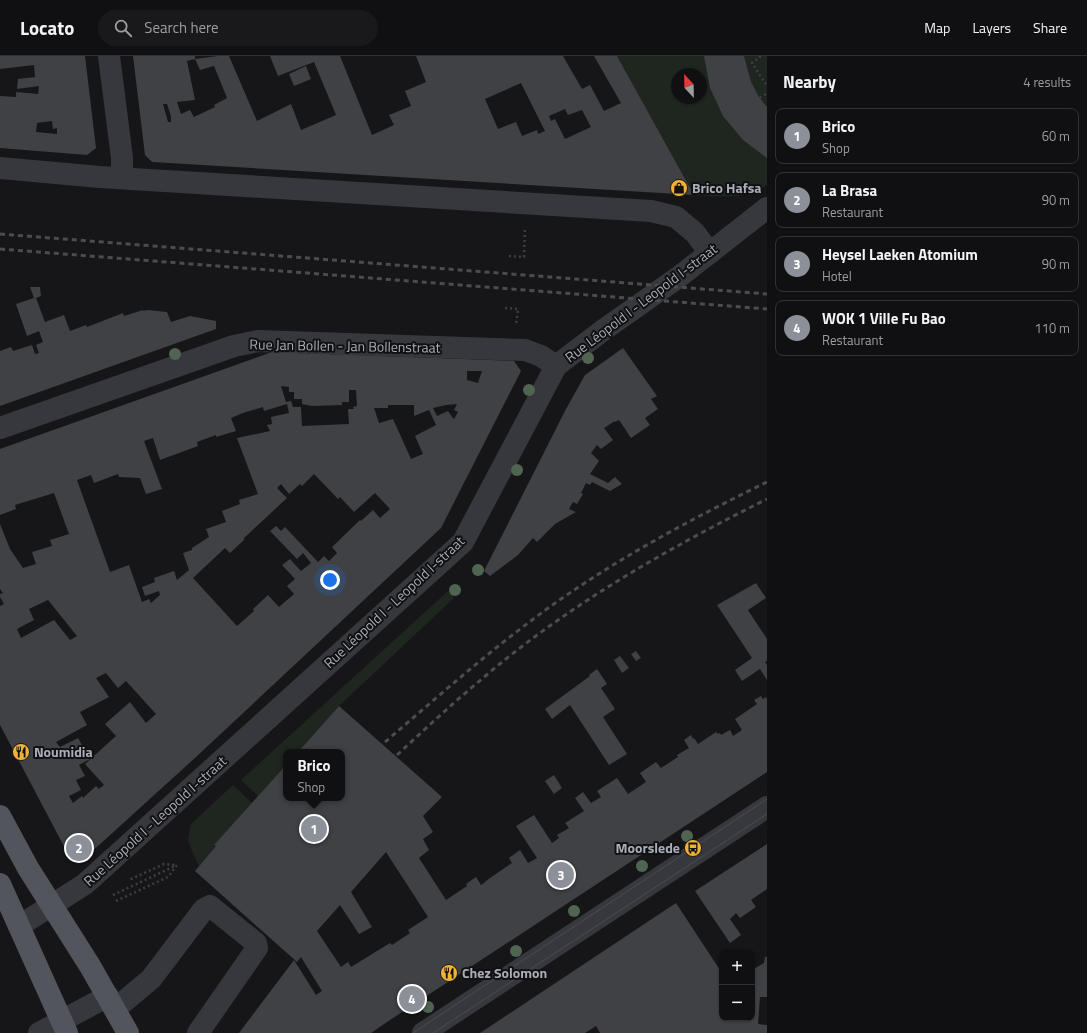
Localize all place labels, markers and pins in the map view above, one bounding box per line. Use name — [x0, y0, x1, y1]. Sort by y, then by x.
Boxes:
place label: Brico Hafsa — [692, 177, 761, 198]
shop icon: Brico Hafsa — [669, 178, 689, 198]
place label: Noumidia — [34, 741, 93, 762]
restaurant icon: Noumidia — [11, 742, 31, 762]
pin: 1 — [301, 814, 327, 844]
pin: 2 — [66, 833, 92, 863]
place label: Moorslede — [616, 837, 680, 858]
bus stop icon: Moorslede — [683, 838, 703, 858]
pin: 3 — [548, 860, 574, 890]
place label: Chez Solomon — [462, 962, 547, 983]
restaurant icon: Chez Solomon — [439, 963, 459, 983]
pin: 4 — [399, 984, 425, 1014]

